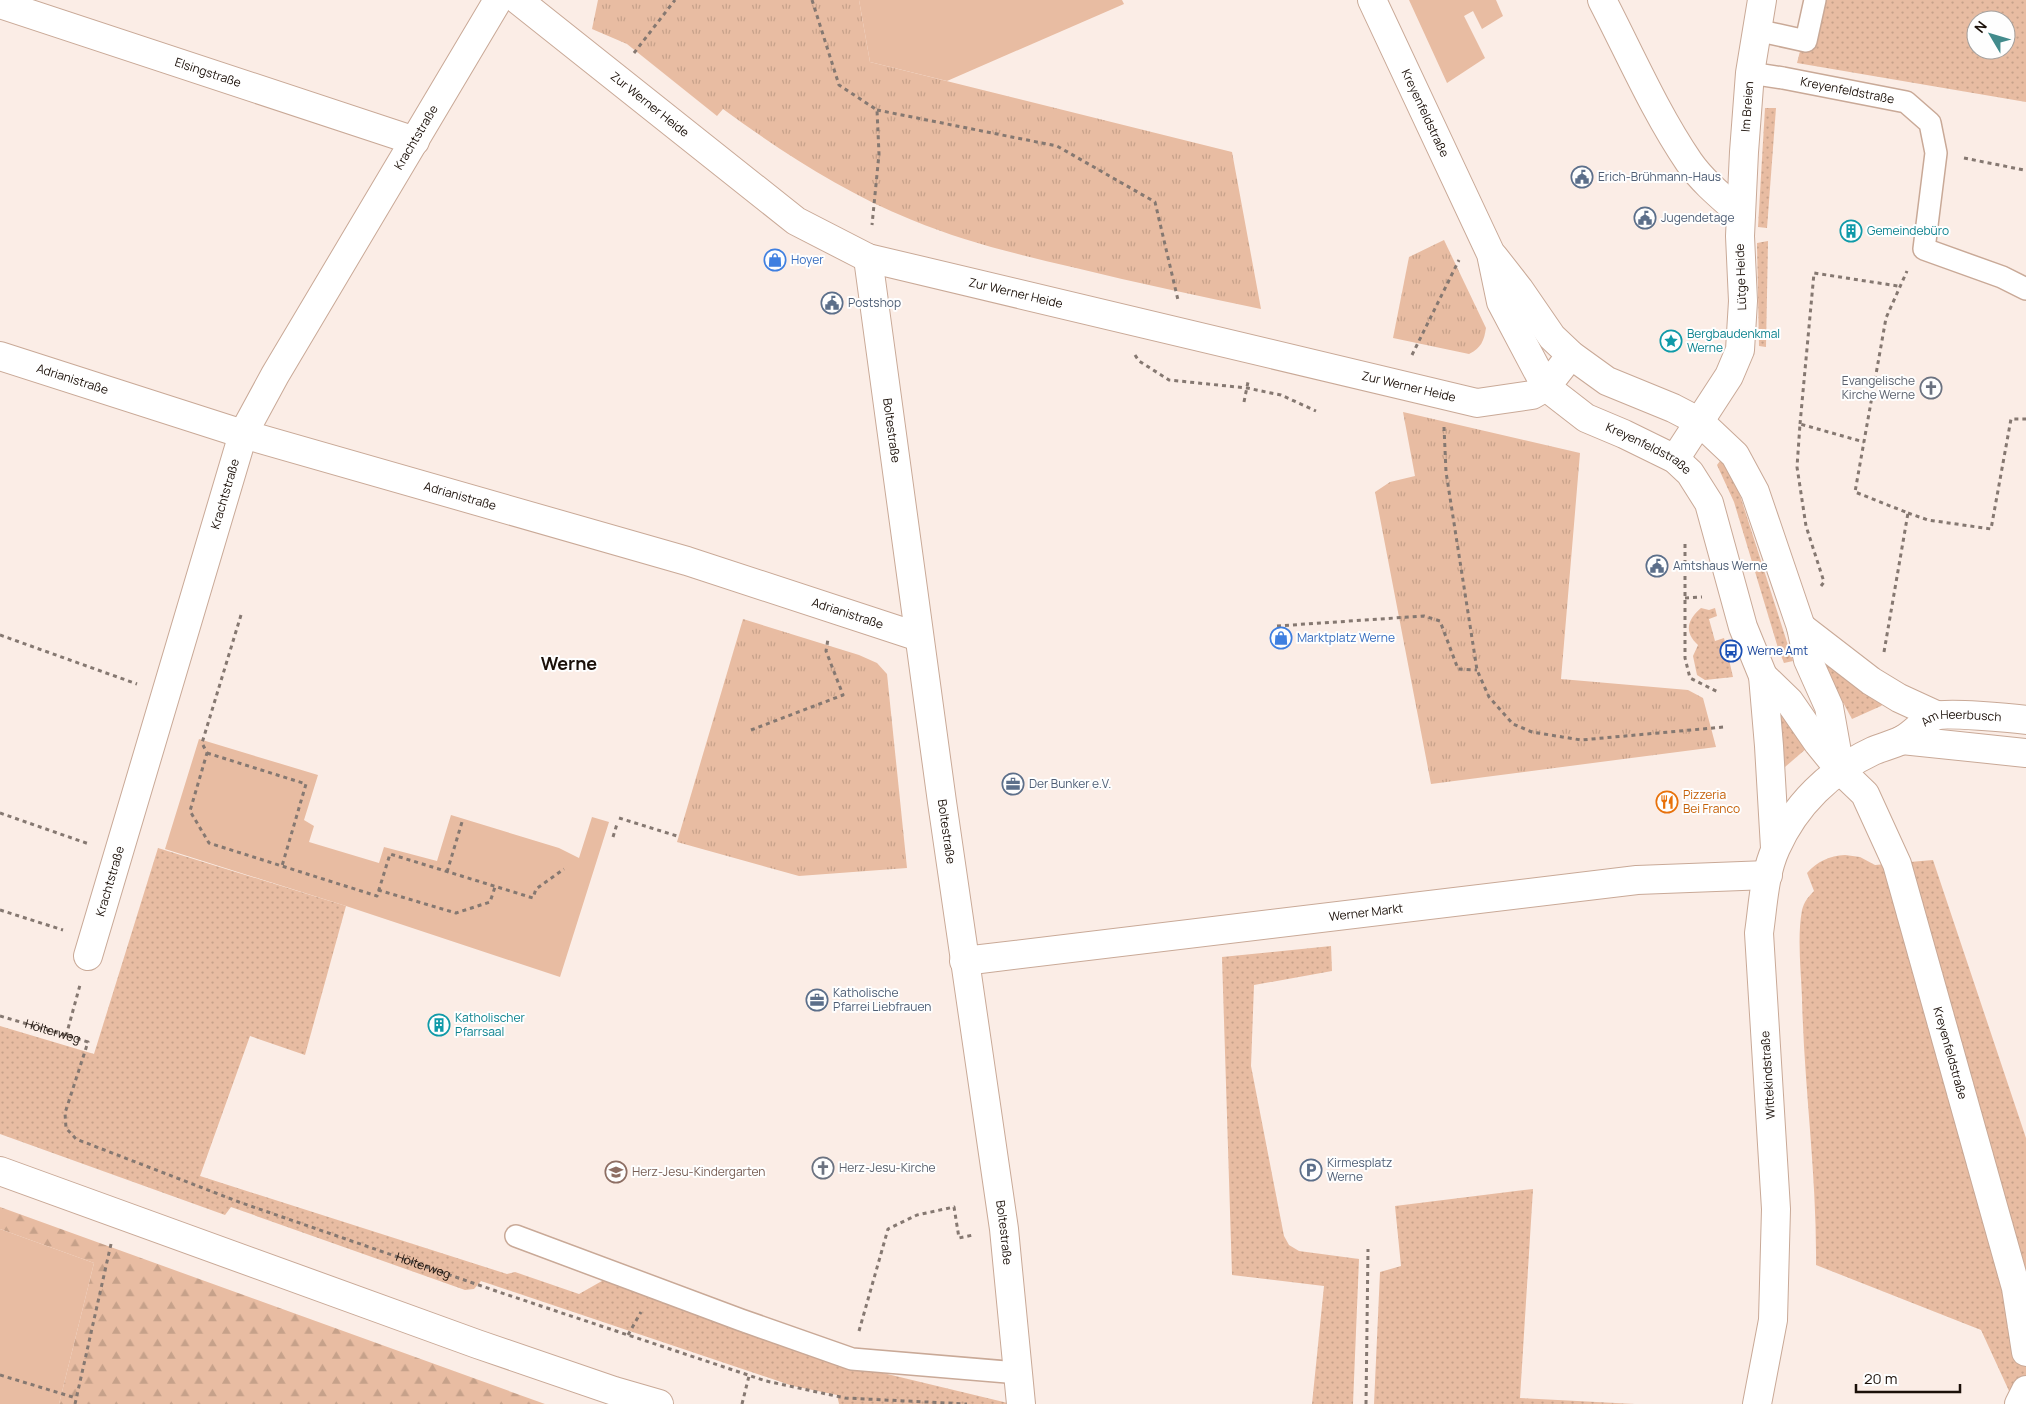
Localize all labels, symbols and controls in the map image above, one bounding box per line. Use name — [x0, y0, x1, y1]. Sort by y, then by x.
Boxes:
north arrow — [1966, 10, 2016, 60]
text: N — [1970, 17, 1991, 37]
street label: Elsingstraße — [173, 53, 244, 91]
street label: Kreyenfeldstraße — [1398, 66, 1453, 160]
street label: Zur Werner Heide — [607, 68, 693, 141]
street label: Kreyenfeldstraße — [1799, 73, 1896, 108]
street label: Im Breien — [1737, 81, 1757, 133]
street label: Krachtstraße — [390, 102, 442, 173]
public building icon: Erich-Brühmann-Haus — [1570, 165, 1594, 189]
place label: Erich-Brühmann-Haus — [1598, 168, 1721, 185]
public building icon: Jugendetage — [1633, 206, 1657, 230]
place label: Jugendetage — [1661, 209, 1734, 226]
building icon: Gemeindebüro — [1839, 219, 1863, 243]
place label: Gemeindebüro — [1867, 222, 1949, 239]
street label: Lütge Heide — [1731, 243, 1750, 311]
shop icon: Hoyer — [763, 248, 787, 272]
place label: Hoyer — [791, 251, 824, 268]
street label: Zur Werner Heide — [967, 273, 1065, 312]
public building icon: Postshop — [820, 291, 844, 315]
place label: Postshop — [848, 294, 901, 311]
place label: Bergbaudenkmal Werne — [1687, 325, 1780, 356]
place icon: Bergbaudenkmal Werne — [1659, 329, 1683, 353]
street label: Adrianistraße — [34, 359, 111, 398]
street label: Zur Werner Heide — [1360, 367, 1458, 406]
place label: Evangelische Kirche Werne — [1842, 372, 1915, 403]
church icon: Evangelische Kirche Werne — [1919, 376, 1943, 400]
street label: Boltestraße — [879, 397, 905, 464]
street label: Kreyenfeldstraße — [1603, 418, 1695, 478]
street label: Krachtstraße — [206, 457, 243, 531]
street label: Adrianistraße — [422, 477, 498, 514]
public building icon: Amtshaus Werne — [1645, 554, 1669, 578]
place label: Amtshaus Werne — [1673, 557, 1767, 574]
street label: Adrianistraße — [810, 593, 886, 633]
shop icon: Marktplatz Werne — [1269, 626, 1293, 650]
place label: Marktplatz Werne — [1297, 629, 1395, 646]
bus stop icon: Werne Amt — [1719, 639, 1743, 663]
place label: Werne Amt — [1747, 642, 1808, 659]
district label: Werne — [541, 651, 597, 675]
street label: Am Heerbusch — [1917, 706, 2002, 730]
office icon: Der Bunker e.V. — [1001, 772, 1025, 796]
place label: Der Bunker e.V. — [1029, 775, 1111, 792]
place label: Pizzeria Bei Franco — [1683, 786, 1740, 817]
restaurant icon: Pizzeria Bei Franco — [1655, 790, 1679, 814]
street label: Boltestraße — [934, 798, 960, 865]
street label: Krachtstraße — [91, 844, 128, 918]
street label: Werner Markt — [1328, 899, 1404, 925]
place label: Katholische Pfarrei Liebfrauen — [833, 984, 931, 1015]
office icon: Katholische Pfarrei Liebfrauen — [805, 988, 829, 1012]
street label: Kreyenfeldstraße — [1929, 1005, 1972, 1101]
place label: Katholischer Pfarrsaal — [455, 1009, 526, 1040]
building icon: Katholischer Pfarrsaal — [427, 1013, 451, 1037]
street label: Hölterweg — [23, 1015, 83, 1047]
street label: Wittekindstraße — [1756, 1030, 1779, 1120]
place label: Kirmesplatz Werne — [1327, 1154, 1392, 1185]
church icon: Herz-Jesu-Kirche — [811, 1156, 835, 1180]
parking icon: Kirmesplatz Werne — [1299, 1158, 1323, 1182]
place label: Herz-Jesu-Kirche — [839, 1159, 936, 1176]
school or university icon: Herz-Jesu-Kindergarten — [604, 1160, 628, 1184]
place label: Herz-Jesu-Kindergarten — [632, 1163, 765, 1180]
street label: Boltestraße — [992, 1199, 1016, 1266]
street label: Hölterweg — [394, 1248, 453, 1283]
scale bar — [1856, 1362, 1960, 1394]
text: 20 m — [1864, 1368, 1897, 1389]

